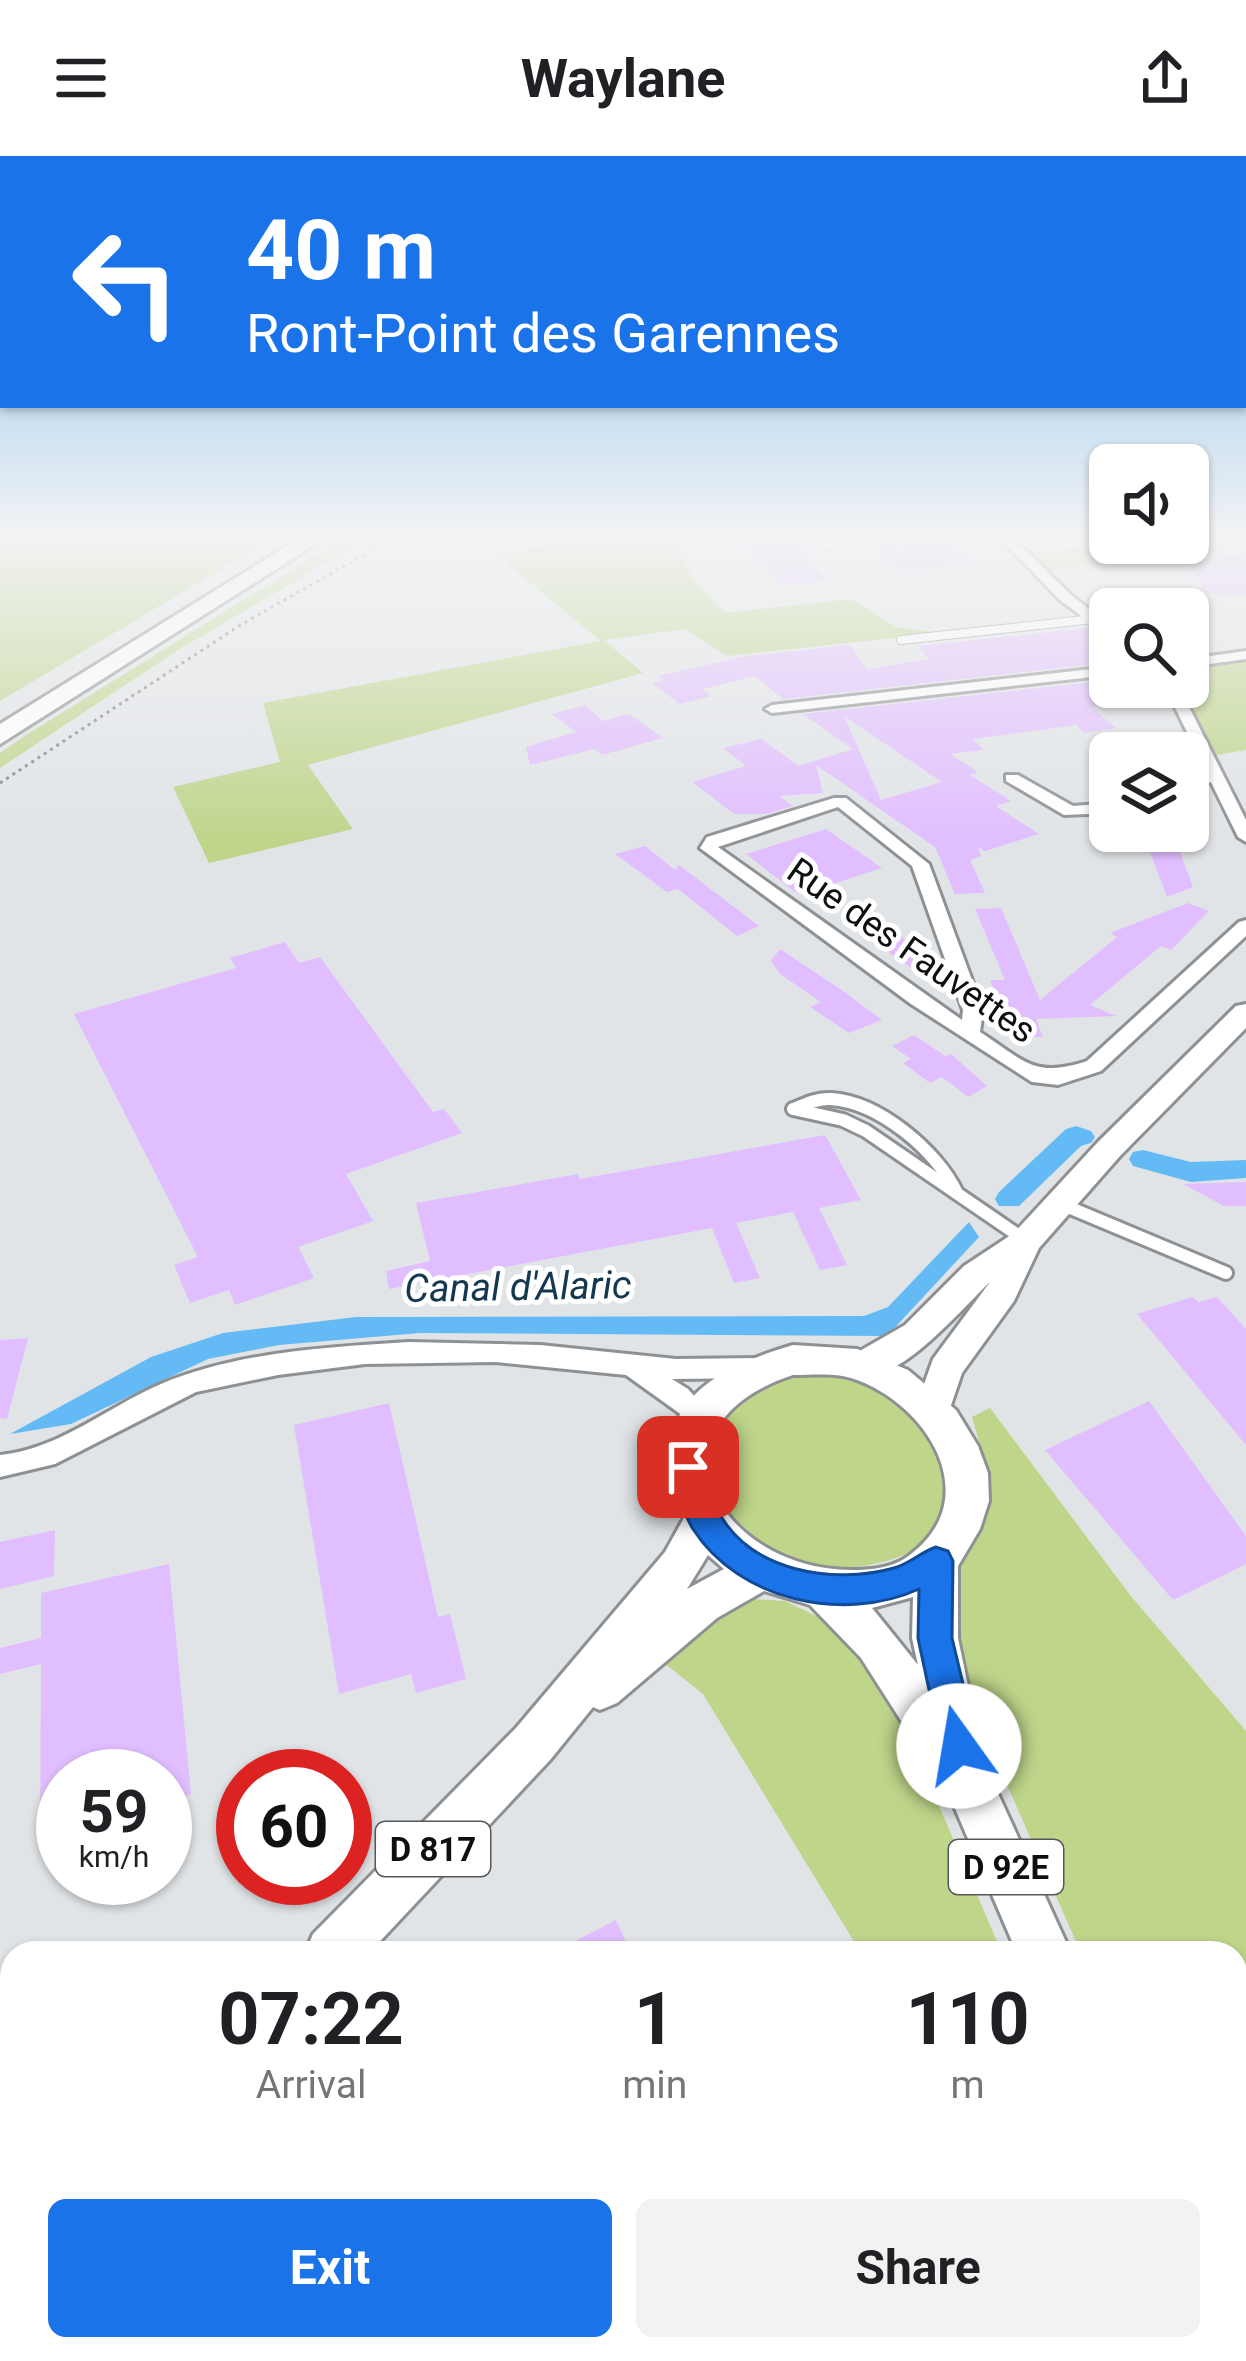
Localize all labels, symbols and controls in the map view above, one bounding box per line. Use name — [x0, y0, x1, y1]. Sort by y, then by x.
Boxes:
icon: menu — [48, 45, 114, 111]
icon: share — [1132, 45, 1198, 111]
text: Waylane — [521, 47, 725, 110]
text: 40 m — [246, 201, 436, 300]
icon: left — [48, 204, 204, 360]
text: Ront-Point des Garennes — [246, 302, 840, 365]
map controls — [1089, 444, 1209, 852]
button: sound — [1089, 444, 1209, 564]
button: search — [1089, 588, 1209, 708]
button: layers — [1089, 732, 1209, 852]
street label: Rue des Fauvettes — [779, 850, 1044, 1052]
water label: Canal d'Alaric — [404, 1262, 632, 1312]
pin — [637, 1416, 739, 1518]
icon: arrive — [655, 1434, 721, 1500]
position arrow — [896, 1683, 1022, 1809]
speed limit sign: 60 — [216, 1749, 372, 1905]
text: 59 — [80, 1776, 148, 1847]
road number: D 817 — [376, 1822, 490, 1876]
text: km/h — [79, 1839, 149, 1874]
road number: D 92E — [949, 1840, 1063, 1894]
text: 07:22 — [218, 1977, 404, 2062]
text: 1 — [634, 1977, 675, 2062]
text: 110 — [906, 1977, 1030, 2062]
text: Arrival — [256, 2062, 366, 2108]
text: min — [622, 2062, 687, 2108]
text: m — [951, 2062, 985, 2108]
button: Exit — [48, 2199, 612, 2337]
button: Share — [636, 2199, 1200, 2337]

